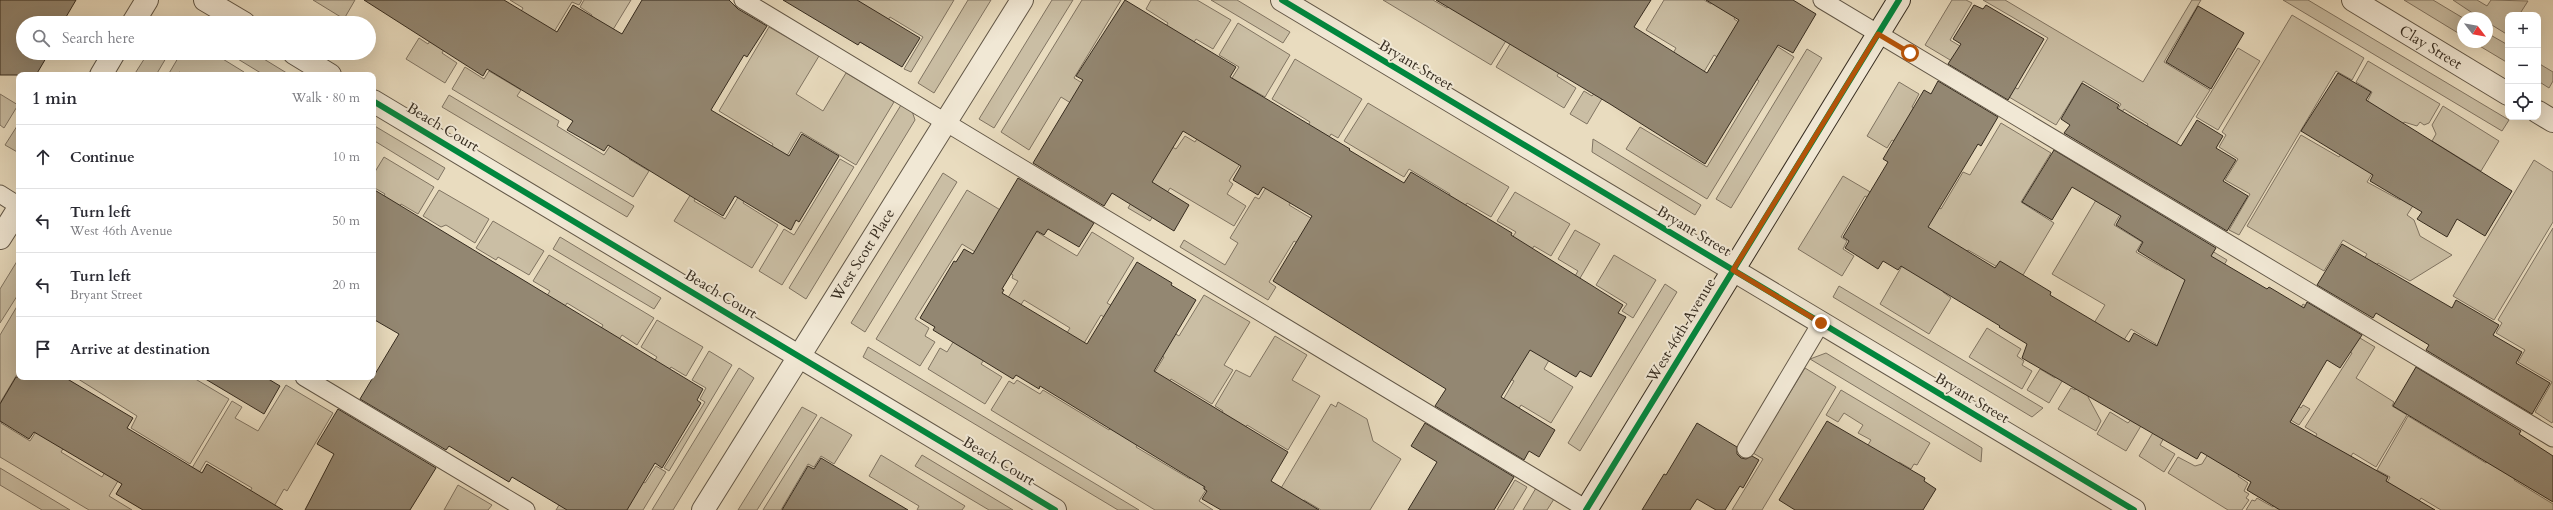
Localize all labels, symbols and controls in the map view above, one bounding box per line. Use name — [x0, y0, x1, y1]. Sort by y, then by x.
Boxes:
north arrow — [2457, 12, 2493, 48]
map controls — [2505, 12, 2541, 120]
button: + — [2505, 12, 2541, 48]
search box — [16, 16, 376, 60]
street label: Clay Street — [2396, 21, 2466, 74]
icon: search — [30, 27, 52, 49]
text: Search here — [62, 28, 135, 48]
street label: Bryant Street — [1375, 35, 1457, 95]
route start — [1901, 44, 1919, 62]
button: − — [2505, 48, 2541, 84]
button: locate — [2505, 84, 2541, 120]
text: 1 min — [32, 87, 77, 110]
text: Walk · 80 m — [292, 89, 360, 107]
street label: Beach Court — [403, 98, 483, 156]
icon: ahead — [32, 146, 54, 168]
text: Continue — [70, 147, 135, 167]
text: 10 m — [332, 148, 360, 166]
street label: Bryant Street — [1653, 201, 1735, 261]
text: Turn left — [70, 202, 131, 222]
street label: West Scott Place — [825, 204, 899, 306]
icon: left — [32, 210, 54, 232]
text: 50 m — [332, 212, 360, 230]
text: West 46th Avenue — [70, 222, 172, 240]
street label: Beach Court — [681, 265, 761, 323]
text: Turn left — [70, 266, 131, 286]
icon: left — [32, 274, 54, 296]
street label: West 46th Avenue — [1641, 274, 1720, 387]
text: 20 m — [332, 276, 360, 294]
text: Bryant Street — [70, 286, 142, 304]
route end — [1812, 314, 1830, 332]
icon: arrive — [32, 338, 54, 360]
text: Arrive at destination — [70, 339, 210, 359]
street label: Bryant Street — [1931, 368, 2013, 428]
street label: Beach Court — [959, 432, 1039, 490]

